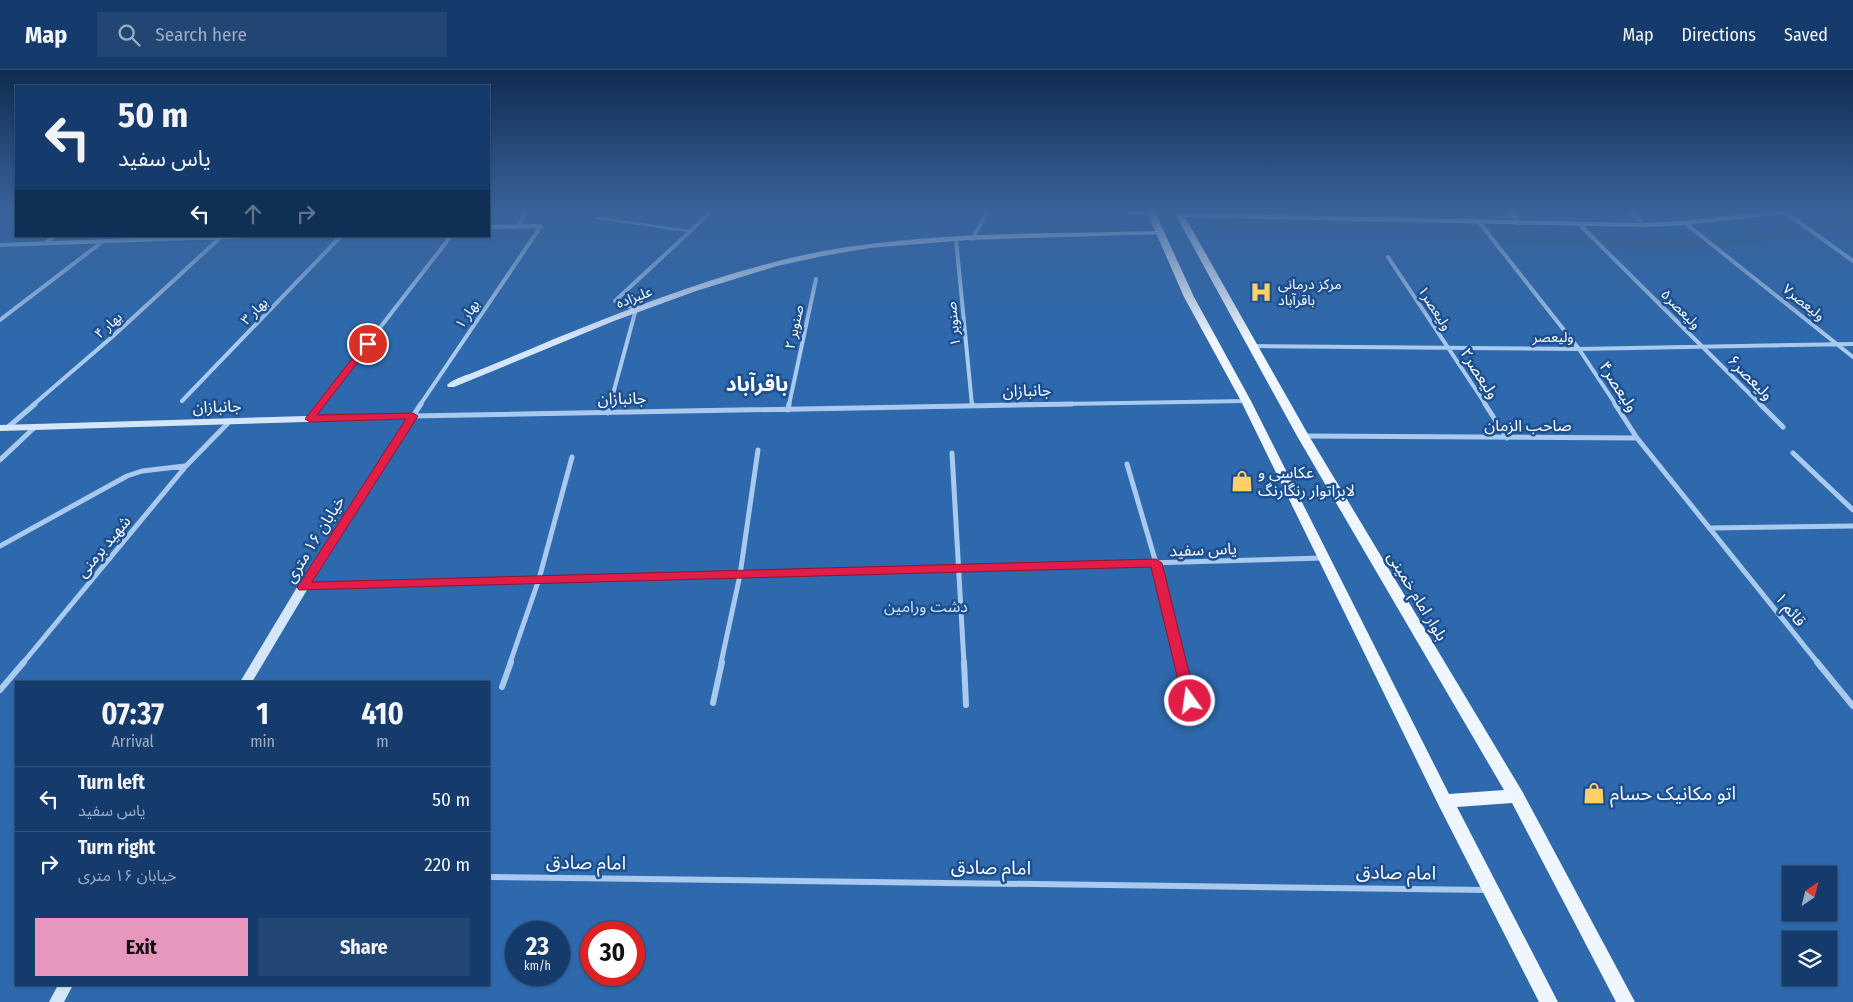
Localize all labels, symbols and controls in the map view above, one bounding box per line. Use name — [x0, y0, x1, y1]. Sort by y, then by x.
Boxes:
search box — [97, 12, 447, 57]
text: Map — [25, 21, 67, 49]
icon: search — [115, 21, 143, 49]
text: Search here — [155, 23, 247, 46]
text: Map — [1622, 24, 1654, 46]
text: Directions — [1682, 24, 1756, 46]
text: Saved — [1784, 24, 1828, 46]
text: 50 m — [118, 94, 188, 136]
icon: left — [35, 105, 100, 170]
text: یاس سفید — [118, 145, 211, 172]
icon: left — [186, 200, 214, 228]
icon: ahead — [239, 200, 267, 228]
icon: right — [292, 200, 320, 228]
place label: مرکز درمانی باقرآباد — [1278, 276, 1342, 309]
hospital icon: مرکز درمانی باقرآباد — [1248, 279, 1274, 305]
street label: ولیعصر۷ — [1779, 280, 1828, 324]
street label: علیزاده — [614, 283, 655, 312]
street label: ولیعصر۱ — [1414, 283, 1455, 334]
street label: ولیعصر۵ — [1657, 286, 1704, 333]
street label: بهار ۳ — [237, 294, 272, 329]
street label: بهار ۱ — [452, 296, 483, 332]
street label: صنوبر ۱ — [943, 300, 964, 347]
street label: صنوبر ۲ — [782, 303, 808, 351]
street label: بهار ۴ — [91, 308, 126, 342]
pin — [347, 323, 389, 365]
street label: ولیعصر — [1531, 329, 1574, 346]
icon: arrive — [354, 330, 382, 358]
street label: ولیعصر۲ — [1456, 344, 1503, 402]
street label: ولیعصر۶ — [1724, 351, 1777, 404]
street label: ولیعصر۴ — [1595, 357, 1642, 415]
district label: باقرآباد — [726, 371, 788, 397]
street label: جانبازان — [1002, 381, 1052, 400]
street label: جانبازان — [597, 389, 647, 408]
street label: جانبازان — [192, 396, 242, 417]
street label: صاحب الزمان — [1484, 416, 1572, 435]
place label: عکاسی و لابراتوار رنگارنگ — [1258, 463, 1355, 500]
shop icon: عکاسی و لابراتوار رنگارنگ — [1229, 468, 1255, 494]
street label: خیابان ۱۶ متری — [280, 492, 349, 586]
street label: شهید برمنی — [72, 512, 135, 581]
street label: یاس سفید — [1169, 539, 1237, 560]
street label: بلوار امام خمینی — [1381, 548, 1452, 646]
street label: قائم ۱ — [1769, 589, 1810, 632]
park label: دشت ورامین — [884, 597, 968, 616]
position arrow — [1163, 674, 1215, 726]
text: 07:37 — [101, 696, 164, 732]
text: 1 — [256, 696, 269, 732]
text: 410 — [361, 696, 404, 732]
text: Arrival — [111, 732, 154, 751]
text: min — [250, 732, 275, 751]
text: m — [376, 732, 389, 751]
text: Turn left — [78, 771, 145, 794]
shop icon: اتو مکانیک حسام — [1581, 780, 1607, 806]
place label: اتو مکانیک حسام — [1610, 782, 1736, 808]
icon: left — [35, 785, 63, 813]
text: 50 m — [432, 788, 470, 811]
text: یاس سفید — [78, 801, 146, 820]
text: Turn right — [78, 836, 155, 859]
icon: right — [35, 850, 63, 878]
street label: امام صادق — [546, 850, 626, 878]
text: 220 m — [424, 853, 470, 876]
street label: امام صادق — [951, 855, 1031, 883]
street label: امام صادق — [1356, 860, 1436, 888]
text: خیابان ۱۶ متری — [78, 866, 177, 885]
north arrow — [1782, 866, 1838, 921]
map controls — [1782, 866, 1837, 986]
button: Exit — [35, 918, 248, 976]
button: Share — [258, 918, 470, 976]
speed limit sign: 30 — [580, 921, 645, 986]
button: layers — [1782, 931, 1837, 986]
text: 23 — [526, 932, 549, 962]
text: km/h — [524, 959, 551, 973]

